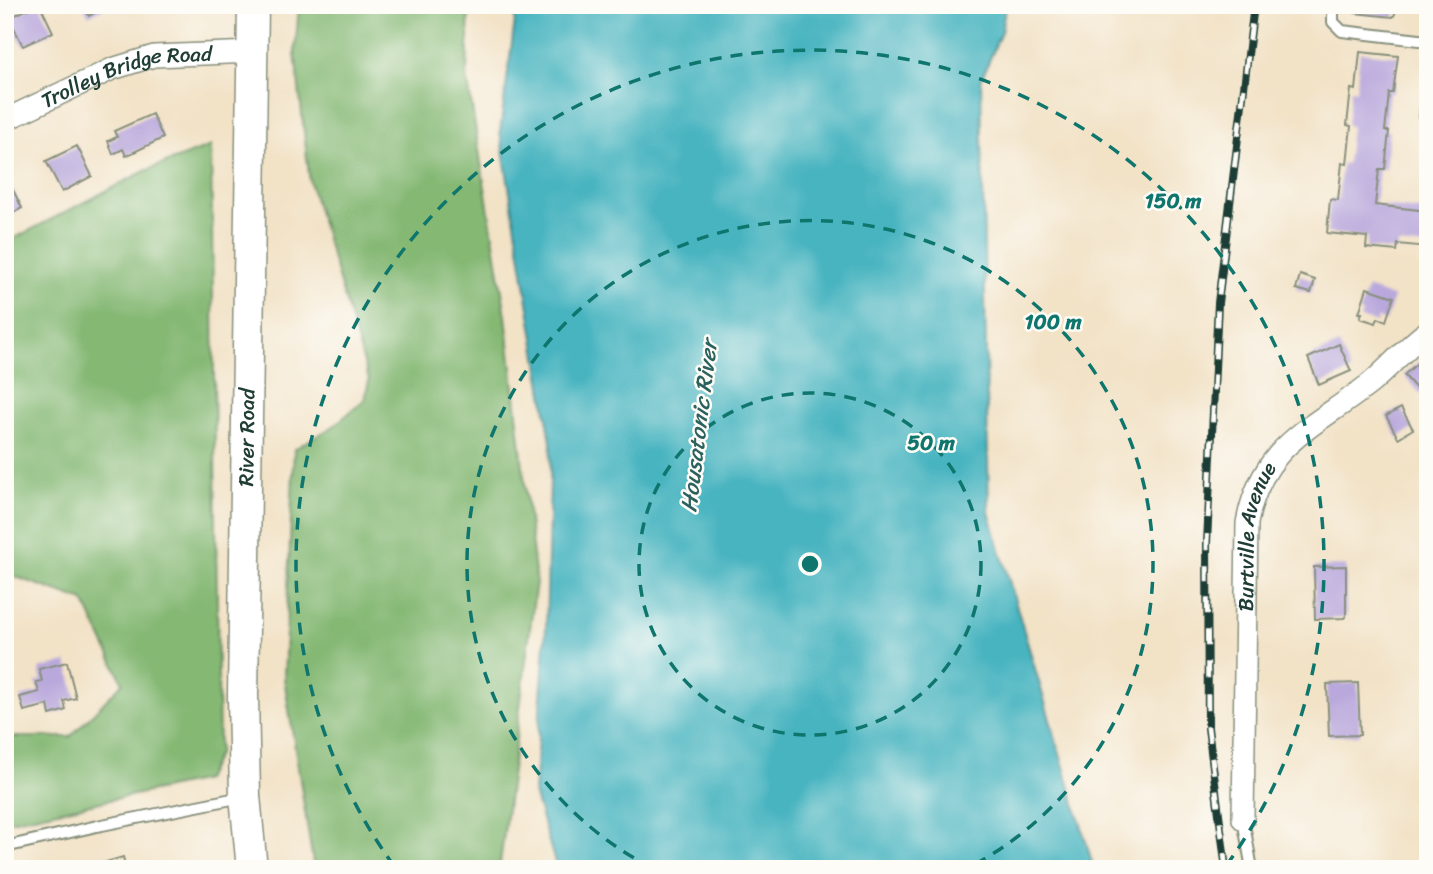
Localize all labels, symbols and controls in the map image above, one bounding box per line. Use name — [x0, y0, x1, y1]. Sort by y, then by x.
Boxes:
street label: Trolley Bridge Road — [34, 35, 215, 119]
text: 150 m — [1145, 182, 1202, 220]
text: 100 m — [1024, 303, 1082, 341]
water label: Housatonic River — [668, 334, 730, 514]
street label: River Road — [227, 386, 266, 487]
text: 50 m — [907, 424, 956, 462]
street label: Burtville Avenue — [1227, 453, 1287, 612]
centre of rings — [798, 552, 822, 576]

